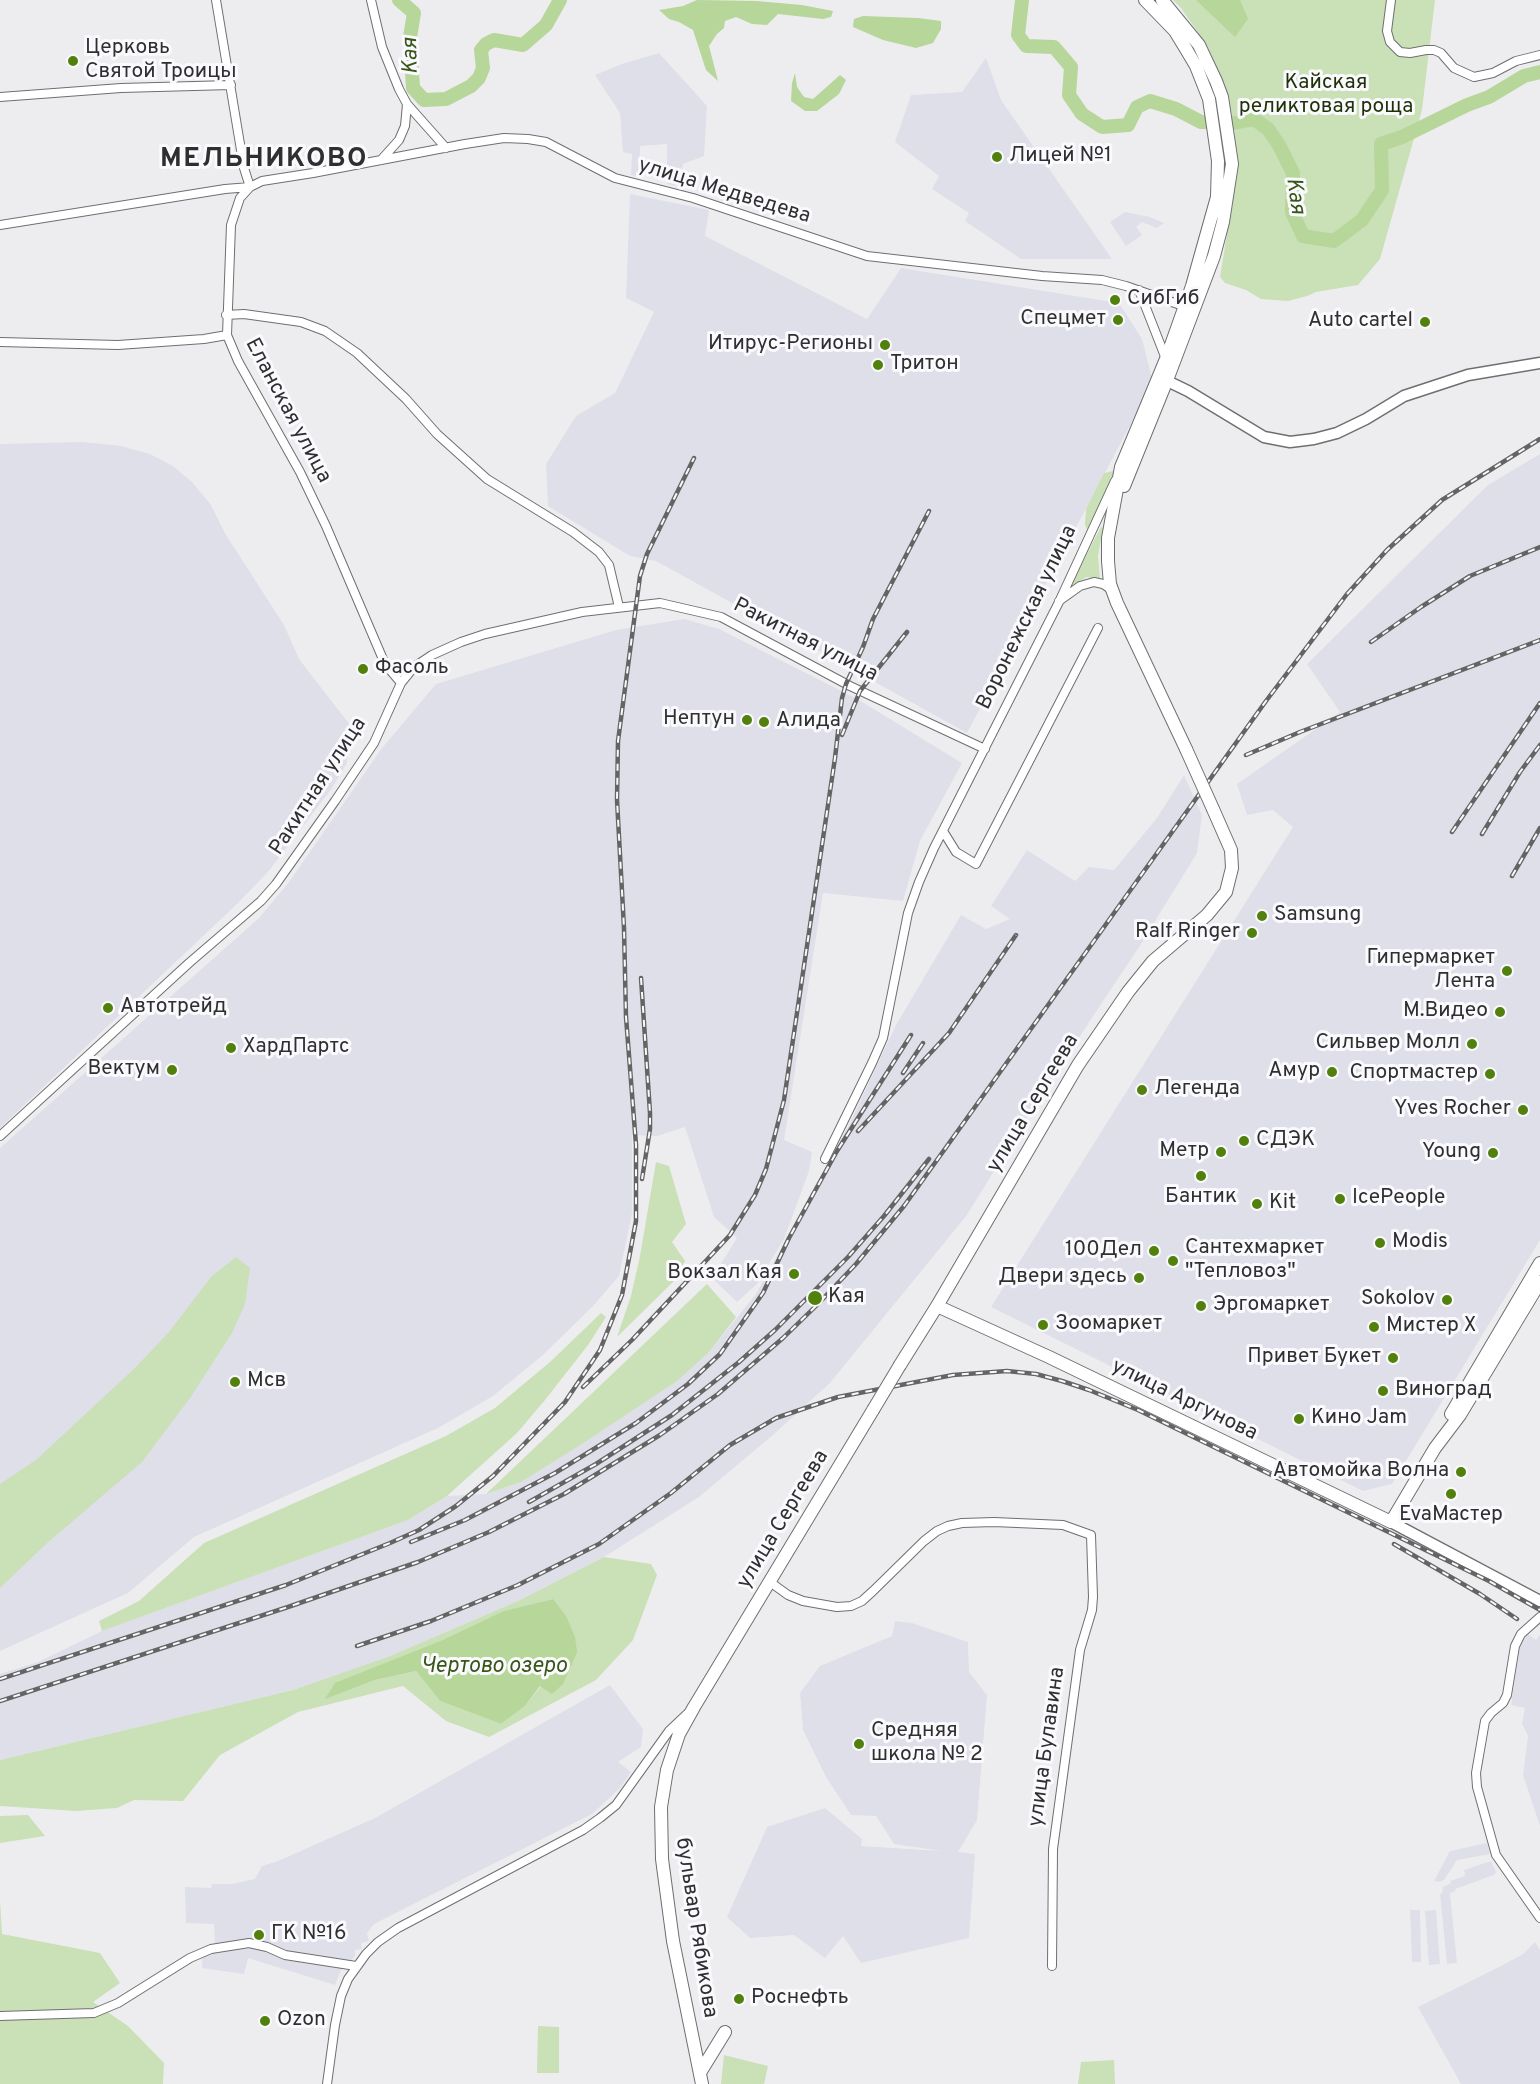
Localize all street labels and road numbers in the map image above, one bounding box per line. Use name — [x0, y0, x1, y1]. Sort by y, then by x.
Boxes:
street label: улица Медведева — [635, 154, 813, 230]
street label: Еланская улица — [238, 334, 336, 488]
street label: Воронежская улица — [972, 522, 1084, 714]
street label: Ракитная улица — [728, 594, 882, 688]
street label: Ракитная улица — [265, 713, 373, 861]
street label: улица Сергеева — [983, 1030, 1085, 1178]
street label: улица Аргунова — [1107, 1355, 1261, 1447]
street label: улица Сергеева — [733, 1446, 835, 1594]
street label: улица Булавина — [1024, 1665, 1072, 1829]
street label: бульвар Рябикова — [668, 1836, 722, 2020]

